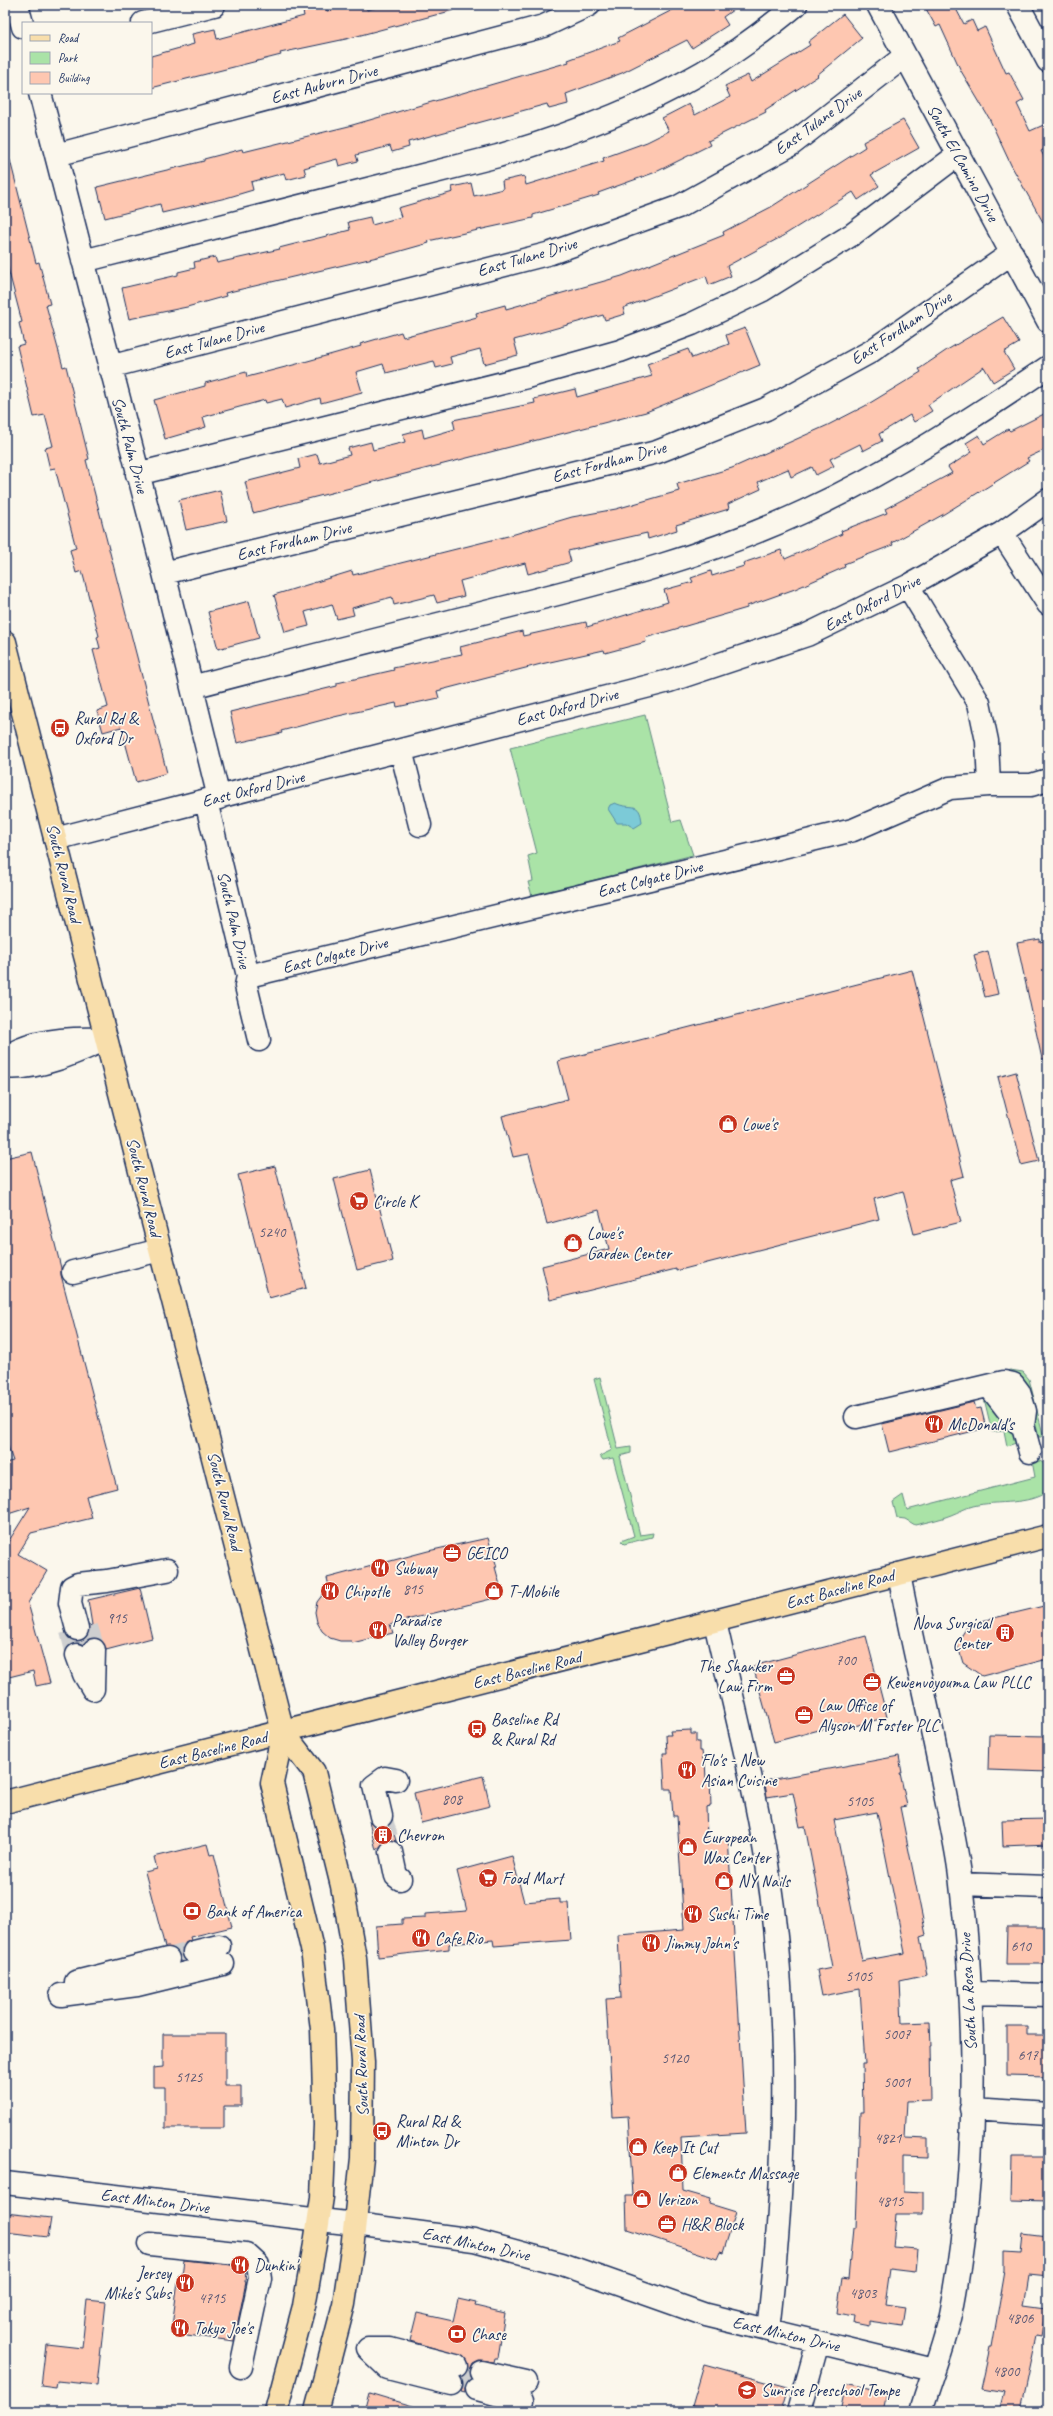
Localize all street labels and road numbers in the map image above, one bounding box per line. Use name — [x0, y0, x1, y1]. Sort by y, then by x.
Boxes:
street label: East Auburn Drive — [269, 59, 381, 108]
street label: East Tulane Drive — [770, 82, 867, 160]
street label: South El Camino Drive — [922, 101, 1004, 226]
street label: East Tulane Drive — [475, 232, 580, 281]
street label: East Fordham Drive — [847, 286, 957, 369]
street label: East Tulane Drive — [162, 316, 268, 363]
street label: South Palm Drive — [107, 395, 153, 497]
street label: East Fordham Drive — [550, 436, 670, 487]
street label: East Fordham Drive — [235, 516, 355, 565]
street label: East Oxford Drive — [821, 569, 925, 636]
street label: East Oxford Drive — [514, 683, 622, 731]
street label: East Oxford Drive — [200, 766, 308, 812]
street label: South Rural Road — [42, 821, 87, 928]
street label: East Colgate Drive — [595, 855, 706, 902]
street label: South Palm Drive — [213, 870, 256, 972]
street label: East Colgate Drive — [280, 931, 391, 978]
street label: South Rural Road — [122, 1135, 167, 1242]
street label: South Rural Road — [203, 1449, 248, 1556]
street label: East Baseline Road — [783, 1564, 899, 1614]
street label: East Baseline Road — [470, 1646, 586, 1694]
street label: East Baseline Road — [156, 1726, 272, 1774]
street label: South La Rosa Drive — [954, 1931, 982, 2051]
street label: South Rural Road — [349, 2012, 373, 2117]
street label: East Minton Drive — [100, 2184, 212, 2218]
street label: East Minton Drive — [421, 2222, 533, 2266]
street label: East Minton Drive — [731, 2312, 843, 2357]

